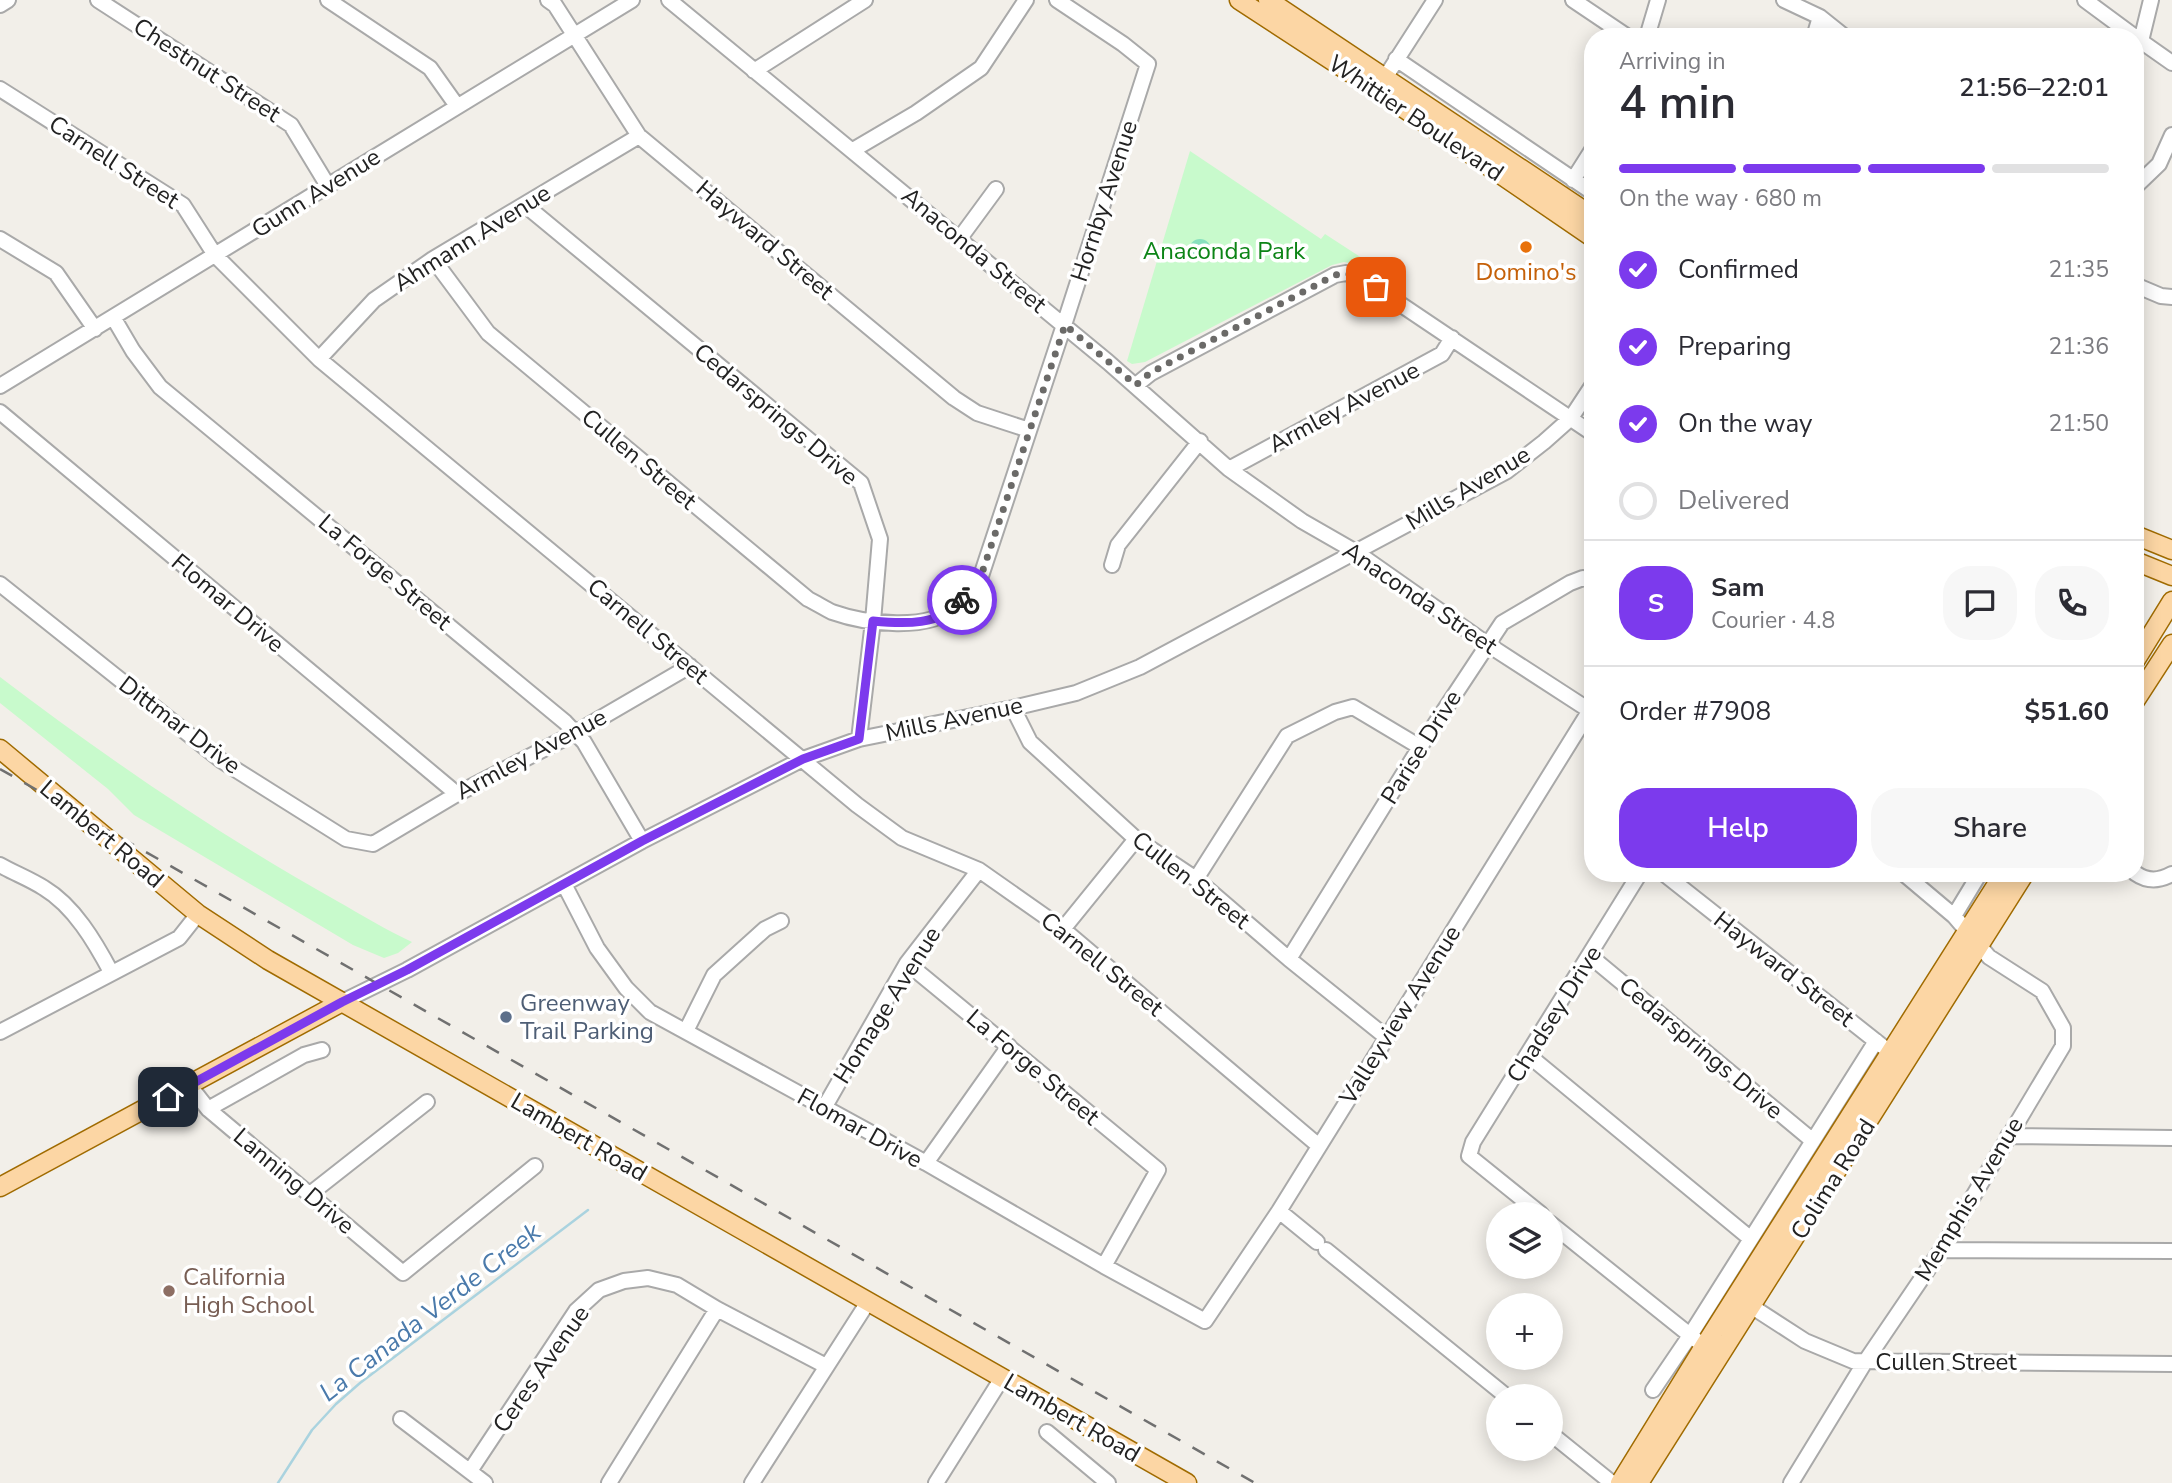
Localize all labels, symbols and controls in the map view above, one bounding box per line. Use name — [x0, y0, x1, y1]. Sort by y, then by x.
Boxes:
street label: Chestnut Street — [127, 10, 287, 130]
text: Arriving in — [1619, 46, 1726, 77]
street label: Whittier Boulevard — [1322, 47, 1510, 189]
text: 21:56–22:01 — [1959, 70, 2109, 105]
text: 4 min — [1619, 71, 1736, 134]
street label: Carnell Street — [43, 108, 186, 216]
street label: Hornby Avenue — [1063, 116, 1145, 286]
street label: Gunn Avenue — [246, 141, 386, 245]
street label: Hayward Street — [689, 173, 841, 307]
street label: Ahmann Avenue — [387, 177, 557, 299]
street label: Anaconda Street — [895, 180, 1054, 321]
text: On the way · 680 m — [1619, 183, 1822, 214]
park label: Anaconda Park — [1143, 235, 1306, 267]
marker: Domino's — [1518, 239, 1534, 255]
icon: check — [1619, 251, 1657, 289]
text: Confirmed — [1678, 252, 1799, 287]
text: 21:35 — [2049, 254, 2109, 285]
place label: Domino's — [1475, 256, 1577, 288]
pin — [1346, 257, 1406, 317]
icon: bag — [1357, 268, 1395, 306]
icon: check — [1619, 328, 1657, 366]
text: Preparing — [1678, 329, 1791, 364]
text: 21:36 — [2049, 331, 2109, 362]
street label: Cedarsprings Drive — [687, 336, 865, 492]
street label: Armley Avenue — [1263, 354, 1425, 460]
street label: Cullen Street — [575, 401, 704, 517]
icon: check — [1619, 405, 1657, 443]
text: On the way — [1678, 406, 1812, 441]
text: 21:50 — [2049, 408, 2109, 439]
street label: Mills Avenue — [1400, 438, 1536, 538]
text: Delivered — [1678, 483, 1790, 518]
street label: La Forge Street — [312, 507, 459, 638]
street label: Anaconda Street — [1336, 534, 1504, 662]
street label: Flomar Drive — [165, 546, 291, 660]
courier — [927, 565, 997, 635]
button: chat — [1943, 566, 2017, 640]
button: phone — [2035, 566, 2109, 640]
text: Sam — [1711, 570, 1764, 605]
street label: Carnell Street — [581, 571, 716, 692]
icon: bike — [943, 581, 981, 619]
text: S — [1648, 586, 1664, 621]
text: Courier · 4.8 — [1711, 605, 1835, 636]
street label: Dittmar Drive — [113, 669, 247, 781]
street label: Parise Drive — [1373, 684, 1469, 810]
street label: Mills Avenue — [882, 689, 1026, 749]
text: Order #7908 — [1619, 694, 1771, 729]
text: $51.60 — [2025, 694, 2109, 729]
street label: Armley Avenue — [450, 701, 612, 807]
street label: Lambert Road — [33, 773, 171, 895]
button: Help — [1619, 788, 1857, 868]
button: Share — [1871, 788, 2109, 868]
street label: Cullen Street — [1125, 824, 1257, 937]
street label: Hayward Street — [1707, 904, 1861, 1034]
street label: Carnell Street — [1034, 905, 1171, 1024]
street label: Valleyview Avenue — [1331, 919, 1468, 1112]
street label: Homage Avenue — [826, 920, 948, 1090]
street label: Chadsey Drive — [1499, 939, 1609, 1089]
street label: Cedarsprings Drive — [1612, 970, 1790, 1126]
place label: Greenway Trail Parking — [520, 987, 654, 1047]
street label: La Forge Street — [960, 1002, 1107, 1133]
marker: Greenway Trail Parking — [498, 1009, 514, 1025]
pin — [138, 1067, 198, 1127]
icon: home — [149, 1078, 187, 1116]
street label: Flomar Drive — [792, 1080, 928, 1176]
street label: Lambert Road — [505, 1085, 653, 1189]
street label: Memphis Avenue — [1907, 1111, 2031, 1287]
street label: Colima Road — [1783, 1113, 1883, 1245]
street label: Lanning Drive — [227, 1121, 361, 1241]
map controls — [1486, 1202, 1563, 1461]
button: layers — [1486, 1202, 1563, 1279]
water label: La Canada Verde Creek — [312, 1214, 549, 1410]
place label: California High School — [183, 1261, 314, 1321]
marker: California High School — [161, 1283, 177, 1299]
button: + — [1486, 1293, 1563, 1370]
street label: Ceres Avenue — [485, 1299, 597, 1439]
street label: Cullen Street — [1875, 1346, 2017, 1378]
street label: Lambert Road — [998, 1366, 1146, 1470]
button: − — [1486, 1384, 1563, 1461]

